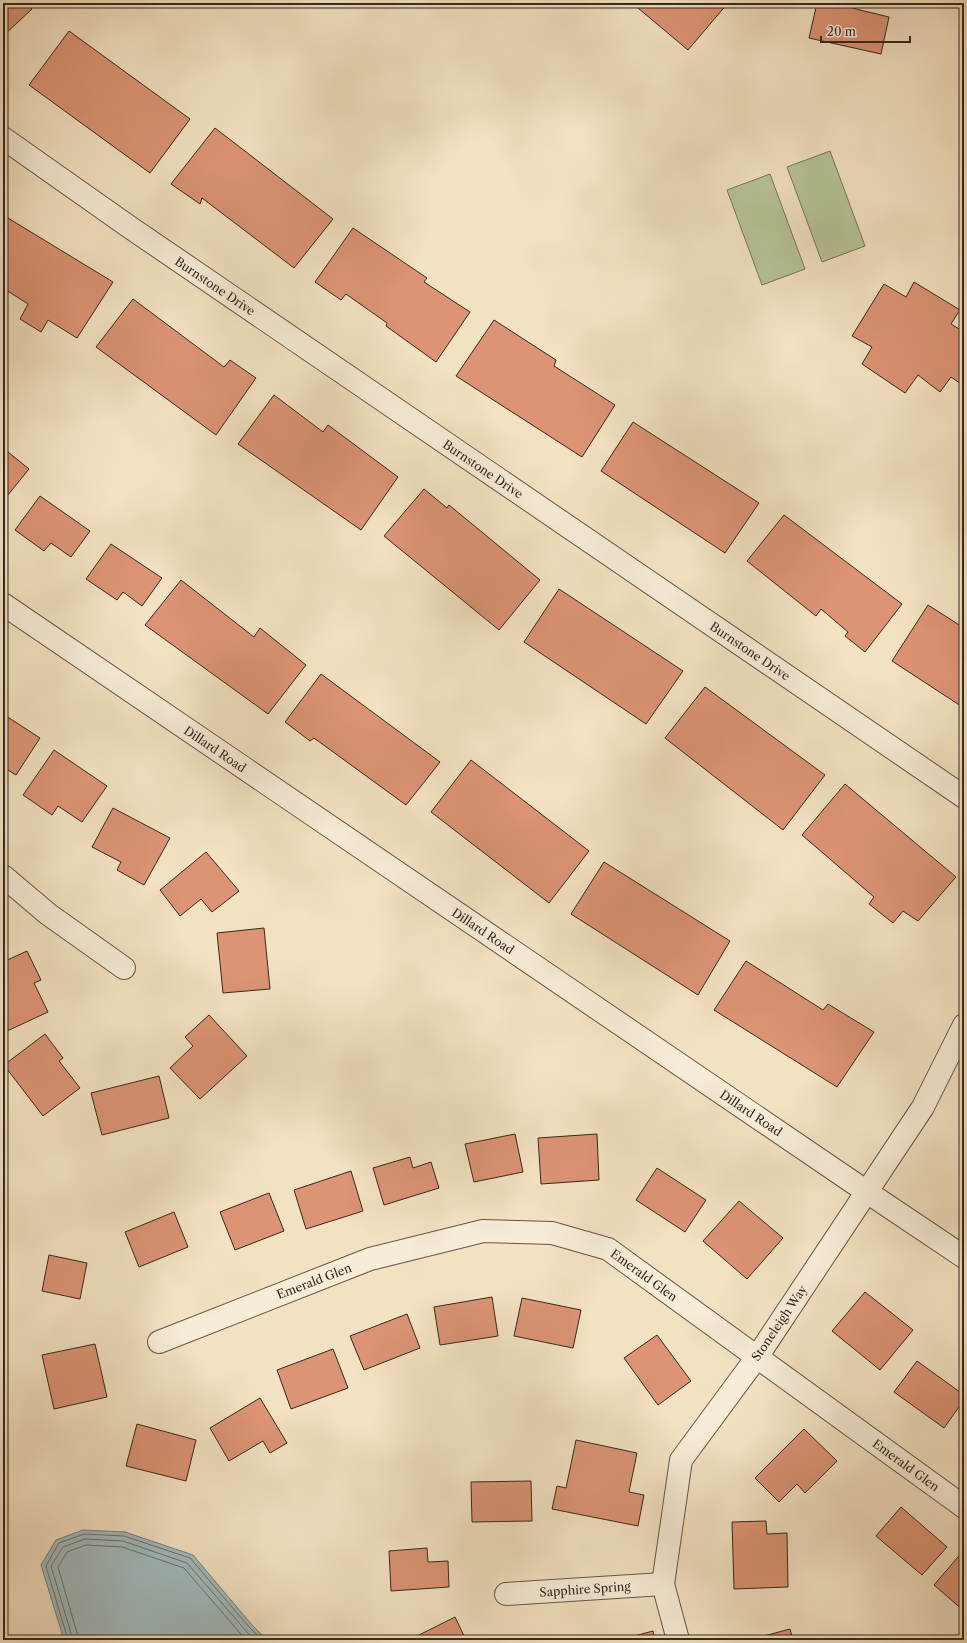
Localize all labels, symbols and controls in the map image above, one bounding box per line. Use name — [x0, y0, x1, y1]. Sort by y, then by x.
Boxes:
scale bar — [821, 18, 910, 44]
text: 20 m — [827, 24, 856, 39]
street label: Burnstone Drive — [172, 254, 258, 319]
street label: Burnstone Drive — [440, 437, 526, 502]
street label: Burnstone Drive — [707, 619, 793, 684]
street label: Dillard Road — [181, 723, 250, 776]
street label: Dillard Road — [449, 905, 518, 958]
street label: Dillard Road — [717, 1087, 786, 1140]
street label: Emerald Glen — [608, 1246, 681, 1305]
street label: Emerald Glen — [274, 1260, 354, 1302]
street label: Stoneleigh Way — [748, 1282, 810, 1364]
street label: Emerald Glen — [870, 1436, 943, 1495]
street label: Sapphire Spring — [539, 1578, 632, 1600]

